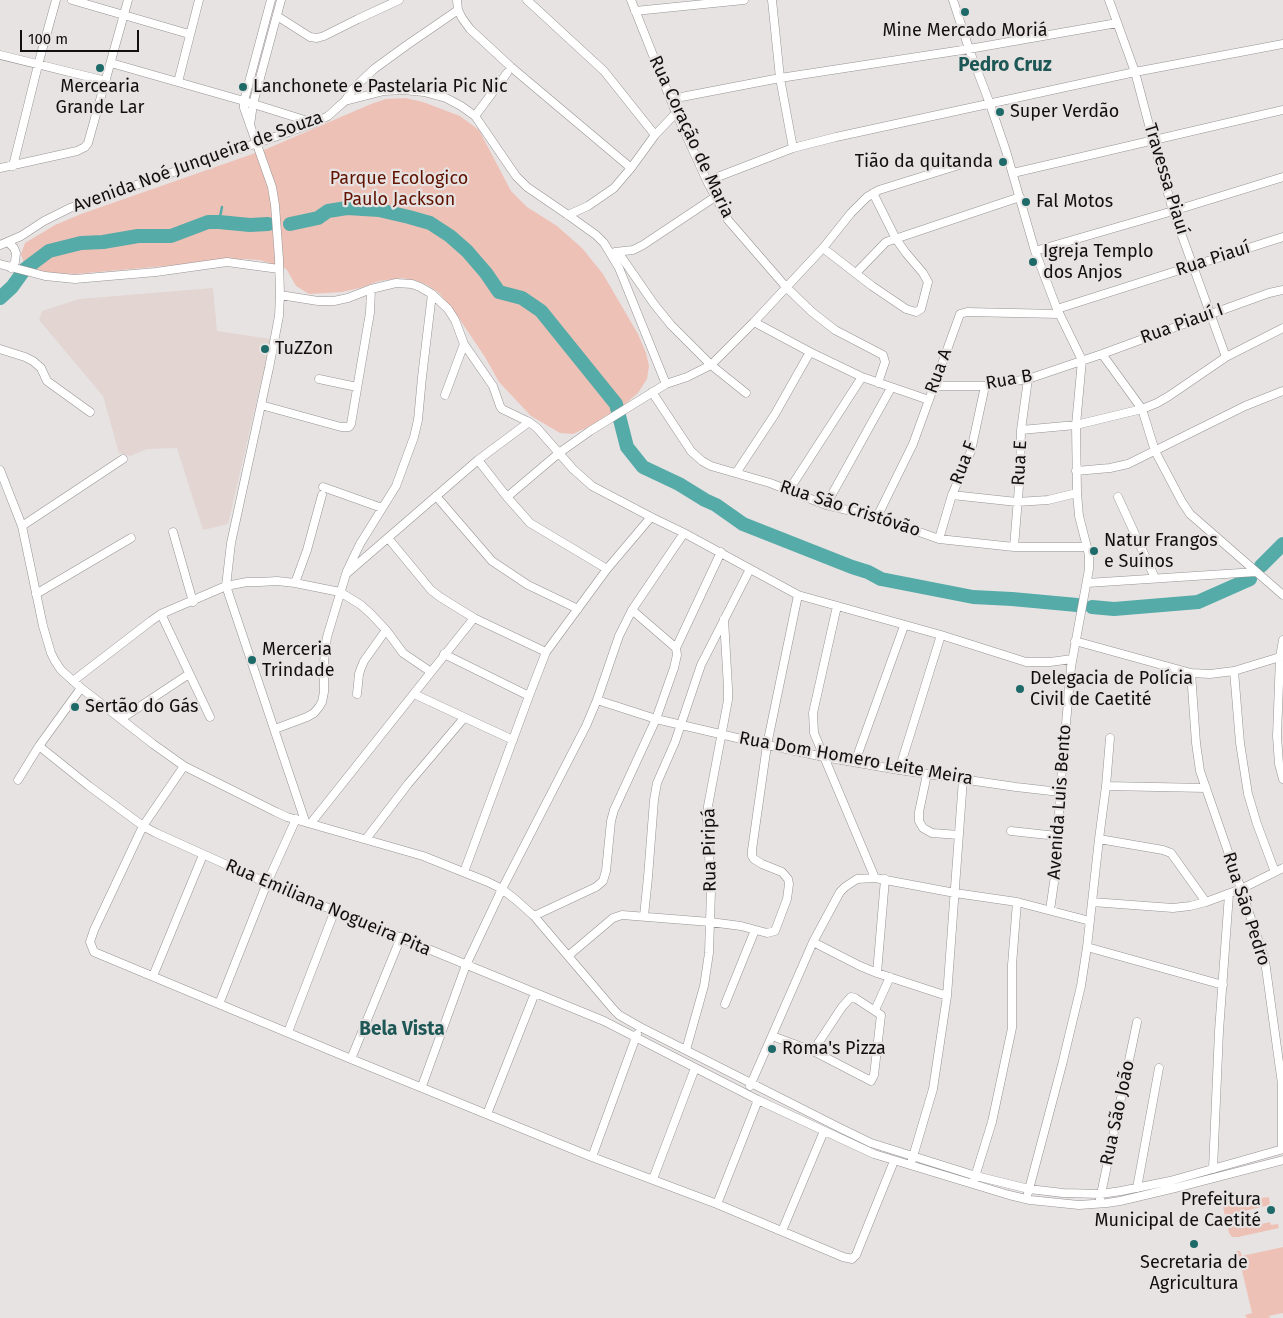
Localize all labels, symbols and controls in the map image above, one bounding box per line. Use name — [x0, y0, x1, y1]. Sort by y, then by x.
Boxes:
marker: Mine Mercado Moriá — [959, 6, 971, 18]
scale bar — [22, 20, 141, 52]
place label: Mine Mercado Moriá — [882, 20, 1048, 42]
text: 100 m — [28, 30, 68, 48]
street label: Rua Coração de Maria — [644, 52, 738, 222]
district label: Pedro Cruz — [958, 55, 1052, 77]
marker: Mercearia Grande Lar — [94, 62, 106, 74]
place label: Mercearia Grande Lar — [56, 76, 144, 118]
place label: Lanchonete e Pastelaria Pic Nic — [253, 76, 508, 98]
marker: Lanchonete e Pastelaria Pic Nic — [237, 81, 249, 93]
place label: Super Verdão — [1010, 101, 1119, 123]
marker: Super Verdão — [994, 106, 1006, 118]
street label: Avenida Noé Junqueira de Souza — [70, 107, 326, 217]
street label: Travessa Piauí — [1139, 121, 1193, 237]
place label: Tião da quitanda — [855, 151, 993, 173]
marker: Tião da quitanda — [997, 156, 1009, 168]
park label: Parque Ecologico Paulo Jackson — [330, 168, 468, 210]
place label: Fal Motos — [1036, 191, 1113, 213]
marker: Fal Motos — [1020, 196, 1032, 208]
street label: Rua Piauí — [1173, 237, 1253, 281]
place label: Igreja Templo dos Anjos — [1043, 241, 1153, 284]
marker: Igreja Templo dos Anjos — [1027, 256, 1039, 268]
street label: Rua Piauí I — [1137, 299, 1227, 349]
place label: TuZZon — [275, 338, 333, 360]
marker: TuZZon — [259, 343, 271, 355]
street label: Rua A — [921, 346, 957, 396]
street label: Rua B — [984, 365, 1034, 395]
street label: Rua F — [946, 438, 982, 488]
street label: Rua E — [1008, 440, 1032, 486]
street label: Rua São Cristóvão — [777, 476, 923, 542]
place label: Natur Frangos e Suínos — [1104, 530, 1218, 572]
marker: Natur Frangos e Suínos — [1088, 545, 1100, 557]
place label: Merceria Trindade — [262, 639, 334, 682]
marker: Merceria Trindade — [246, 654, 258, 666]
place label: Delegacia de Polícia Civil de Caetité — [1030, 668, 1193, 711]
marker: Delegacia de Polícia Civil de Caetité — [1014, 683, 1026, 695]
place label: Sertão do Gás — [85, 696, 198, 718]
marker: Sertão do Gás — [69, 701, 81, 713]
street label: Avenida Luis Bento — [1044, 724, 1076, 880]
street label: Rua Dom Homero Leite Meira — [737, 728, 975, 790]
street label: Rua Piripá — [698, 808, 722, 892]
street label: Rua São Pedro — [1217, 849, 1275, 969]
street label: Rua Emiliana Nogueira Pita — [222, 855, 434, 961]
district label: Bela Vista — [359, 1019, 445, 1041]
place label: Roma's Pizza — [782, 1038, 886, 1060]
marker: Roma's Pizza — [766, 1043, 778, 1055]
street label: Rua São João — [1096, 1058, 1140, 1168]
place label: Prefeitura Municipal de Caetité — [1095, 1189, 1261, 1232]
marker: Prefeitura Municipal de Caetité — [1265, 1204, 1277, 1216]
marker: Secretaria de Agricultura — [1188, 1238, 1200, 1250]
place label: Secretaria de Agricultura — [1140, 1252, 1248, 1294]

